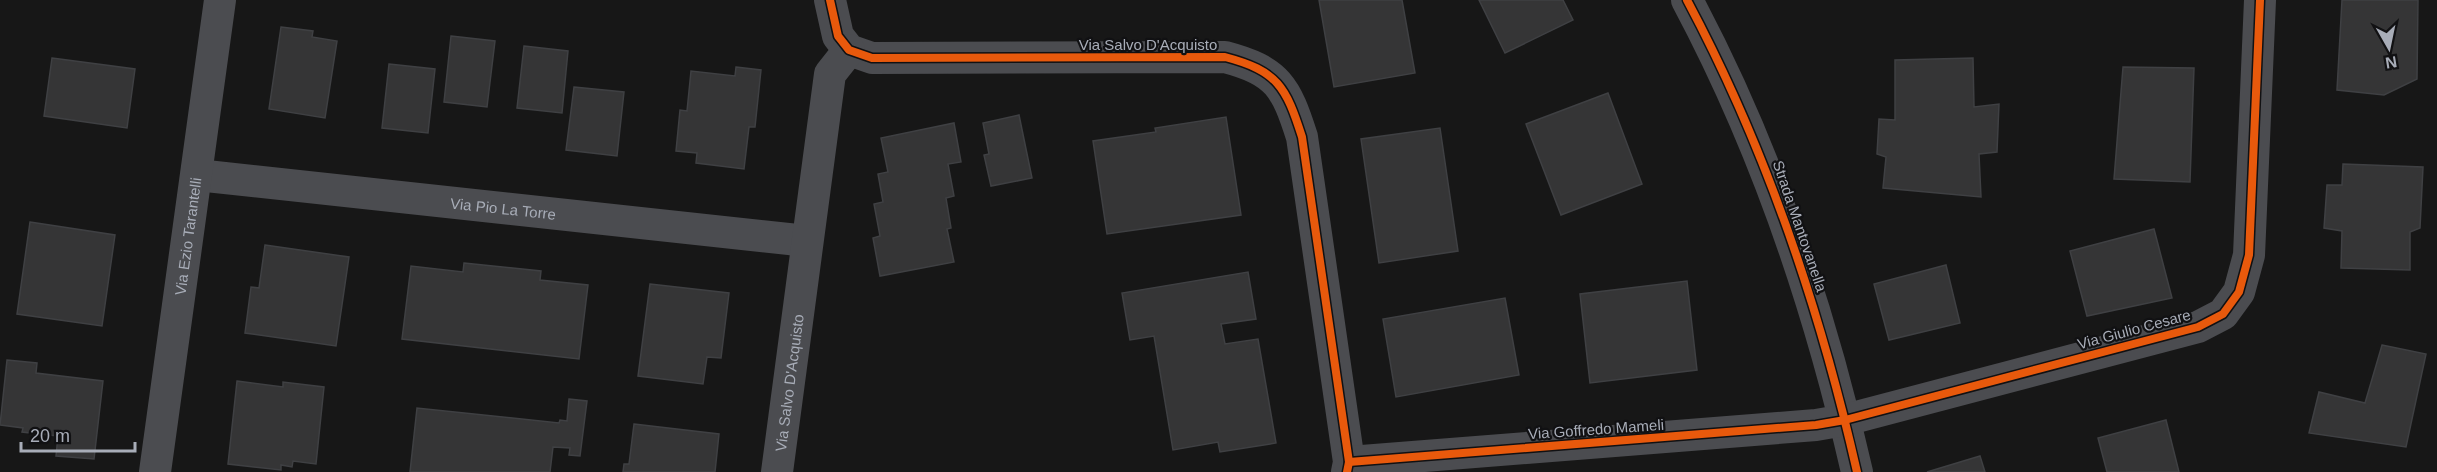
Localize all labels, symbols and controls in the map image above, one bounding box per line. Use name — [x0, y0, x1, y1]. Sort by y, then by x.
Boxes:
north arrow — [2359, 18, 2419, 78]
street label: Via Salvo D'Acquisto — [1079, 36, 1217, 53]
text: N — [2384, 53, 2398, 72]
street label: Strada Mantovanella — [1770, 158, 1831, 294]
street label: Via Ezio Tarantelli — [171, 176, 204, 296]
street label: Via Pio La Torre — [449, 194, 557, 222]
street label: Via Giulio Cesare — [2076, 306, 2192, 352]
street label: Via Salvo D'Acquisto — [771, 313, 806, 453]
scale bar — [21, 415, 135, 453]
street label: Via Goffredo Mameli — [1527, 416, 1665, 442]
text: 20 m — [30, 426, 70, 446]

